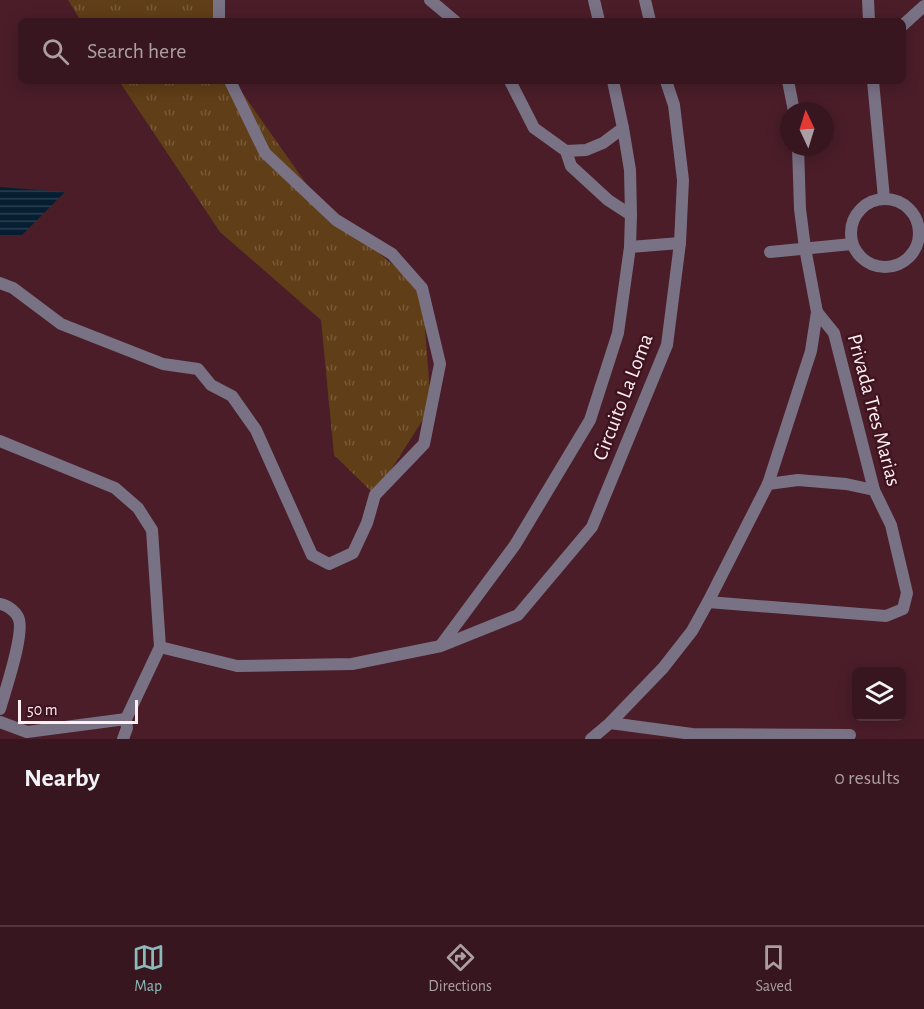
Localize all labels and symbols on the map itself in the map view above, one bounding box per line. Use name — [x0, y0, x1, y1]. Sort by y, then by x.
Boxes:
north arrow — [780, 102, 834, 156]
street label: Circuito La Loma — [589, 331, 657, 463]
street label: Privada Tres Marias — [844, 332, 904, 488]
scale bar — [18, 697, 138, 724]

